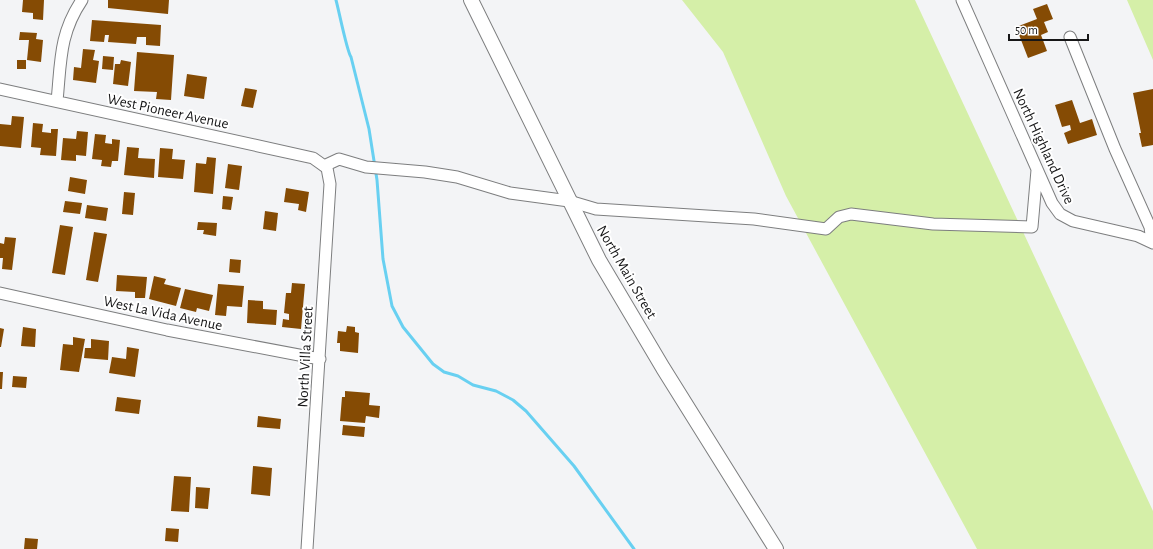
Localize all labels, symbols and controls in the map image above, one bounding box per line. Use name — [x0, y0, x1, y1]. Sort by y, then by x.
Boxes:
scale bar — [1009, 16, 1088, 42]
text: 50 m — [1015, 24, 1038, 36]
street label: North Highland Drive — [1010, 86, 1077, 206]
street label: West Pioneer Avenue — [106, 91, 230, 132]
street label: North Main Street — [594, 223, 659, 322]
street label: West La Vida Avenue — [102, 294, 224, 333]
street label: North Villa Street — [295, 306, 316, 408]

